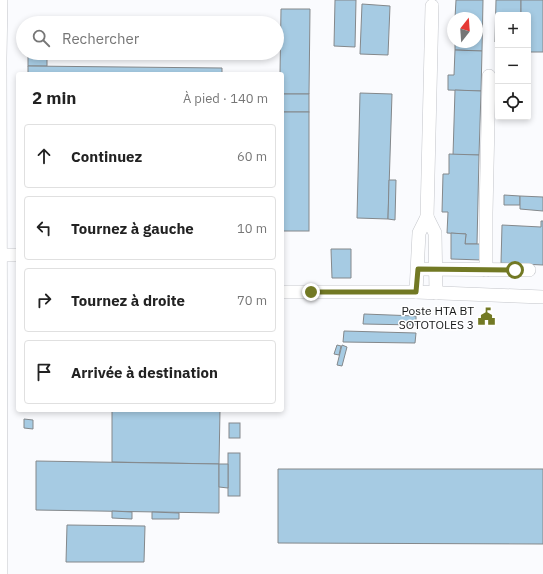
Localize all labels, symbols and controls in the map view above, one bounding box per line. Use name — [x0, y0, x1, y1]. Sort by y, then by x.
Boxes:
north arrow — [447, 12, 483, 48]
map controls — [495, 12, 531, 120]
button: + — [495, 12, 531, 48]
search box — [16, 16, 284, 60]
icon: search — [30, 27, 52, 49]
text: Rechercher — [62, 29, 139, 48]
button: − — [495, 48, 531, 84]
button: locate — [495, 84, 531, 120]
text: 2 min — [32, 87, 76, 109]
text: À pied · 140 m — [183, 90, 268, 107]
icon: ahead — [33, 145, 55, 167]
text: Continuez — [71, 147, 142, 166]
text: 60 m — [237, 148, 267, 165]
icon: left — [33, 217, 55, 239]
text: Tournez à gauche — [71, 219, 194, 238]
text: 10 m — [237, 220, 267, 237]
route start — [506, 261, 524, 279]
route end — [302, 283, 320, 301]
icon: right — [33, 289, 55, 311]
text: Tournez à droite — [71, 291, 185, 310]
text: 70 m — [237, 292, 267, 309]
place label: Poste HTA BT SOTOTOLES 3 — [399, 303, 474, 332]
public building icon: Poste HTA BT SOTOTOLES 3 — [477, 307, 497, 327]
icon: arrive — [33, 361, 55, 383]
text: Arrivée à destination — [71, 363, 218, 382]

